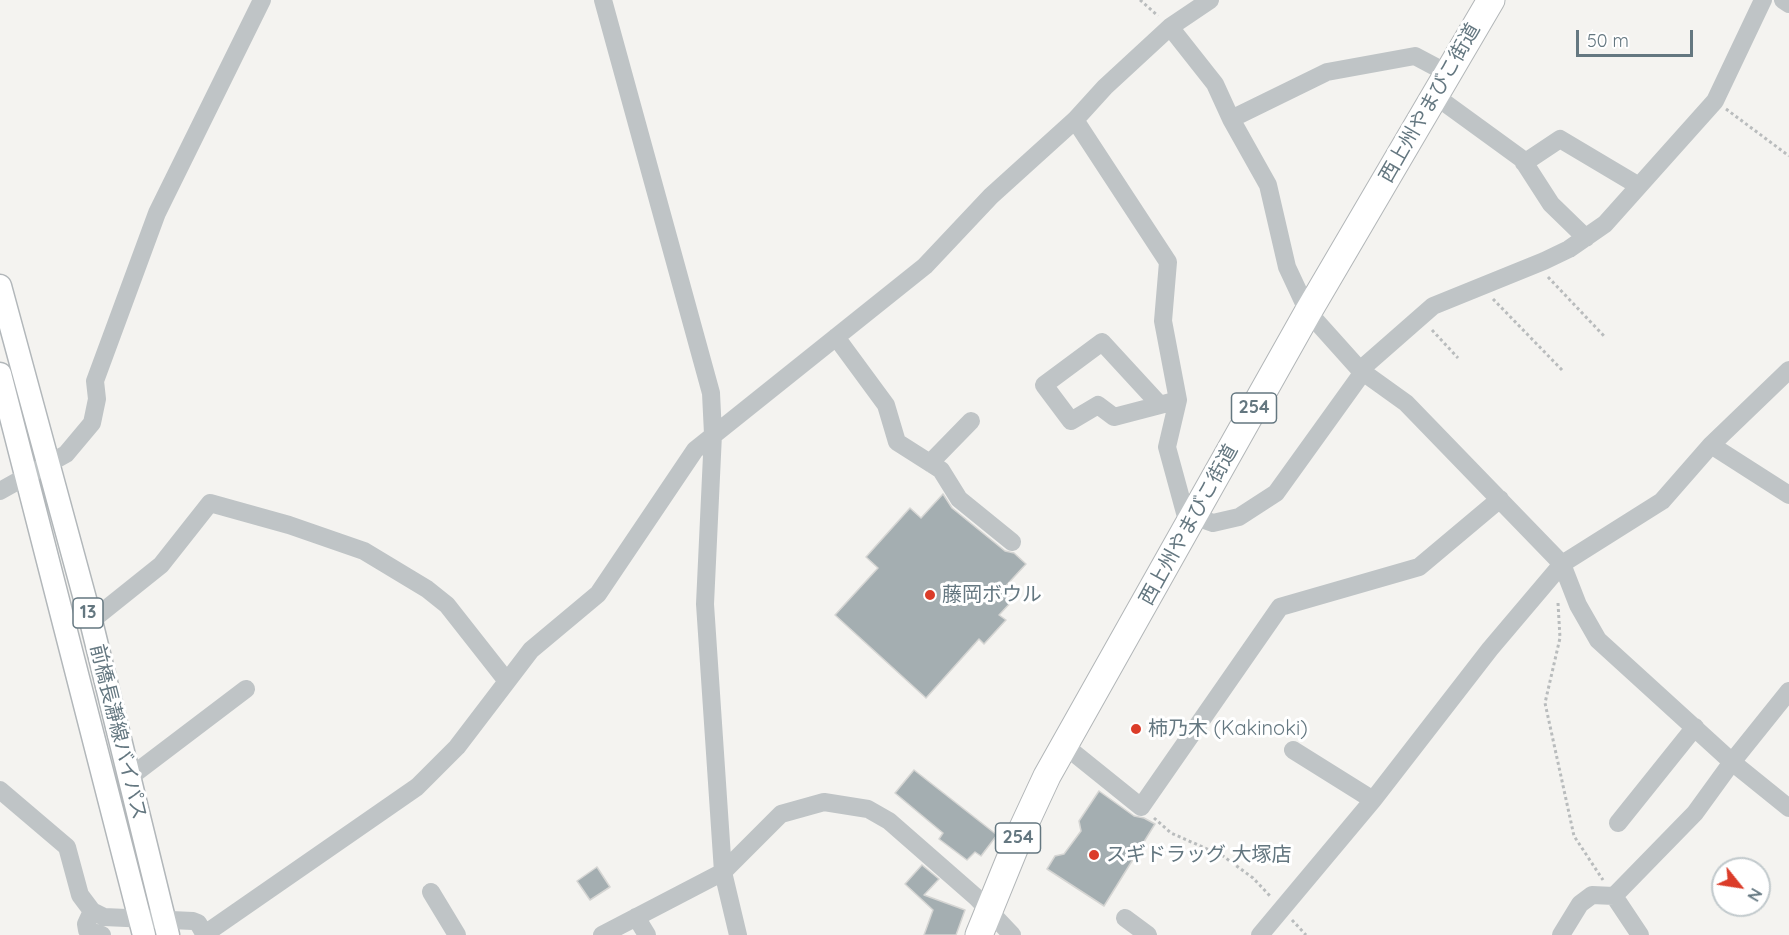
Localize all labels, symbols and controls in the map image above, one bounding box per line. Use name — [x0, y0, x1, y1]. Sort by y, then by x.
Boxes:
scale bar — [1579, 18, 1696, 56]
street label: 西上州やまびこ街道 — [1375, 19, 1485, 187]
text: 50 m — [1587, 29, 1629, 52]
road number: 254 — [1232, 393, 1276, 423]
street label: 西上州やまびこ街道 — [1135, 440, 1243, 610]
place label: 藤岡ボウル — [942, 583, 1042, 607]
marker: 藤岡ボウル — [923, 588, 937, 602]
road number: 13 — [73, 598, 103, 628]
street label: 前橋長瀞線バイパス — [85, 642, 151, 822]
place label: 柿乃木 (Kakinoki) — [1148, 717, 1308, 741]
marker: 柿乃木 (Kakinoki) — [1129, 722, 1143, 736]
road number: 254 — [996, 823, 1040, 853]
place label: スギドラッグ 大塚店 — [1106, 843, 1291, 867]
marker: スギドラッグ 大塚店 — [1087, 848, 1101, 862]
north arrow — [1711, 857, 1771, 917]
text: N — [1743, 885, 1766, 905]

